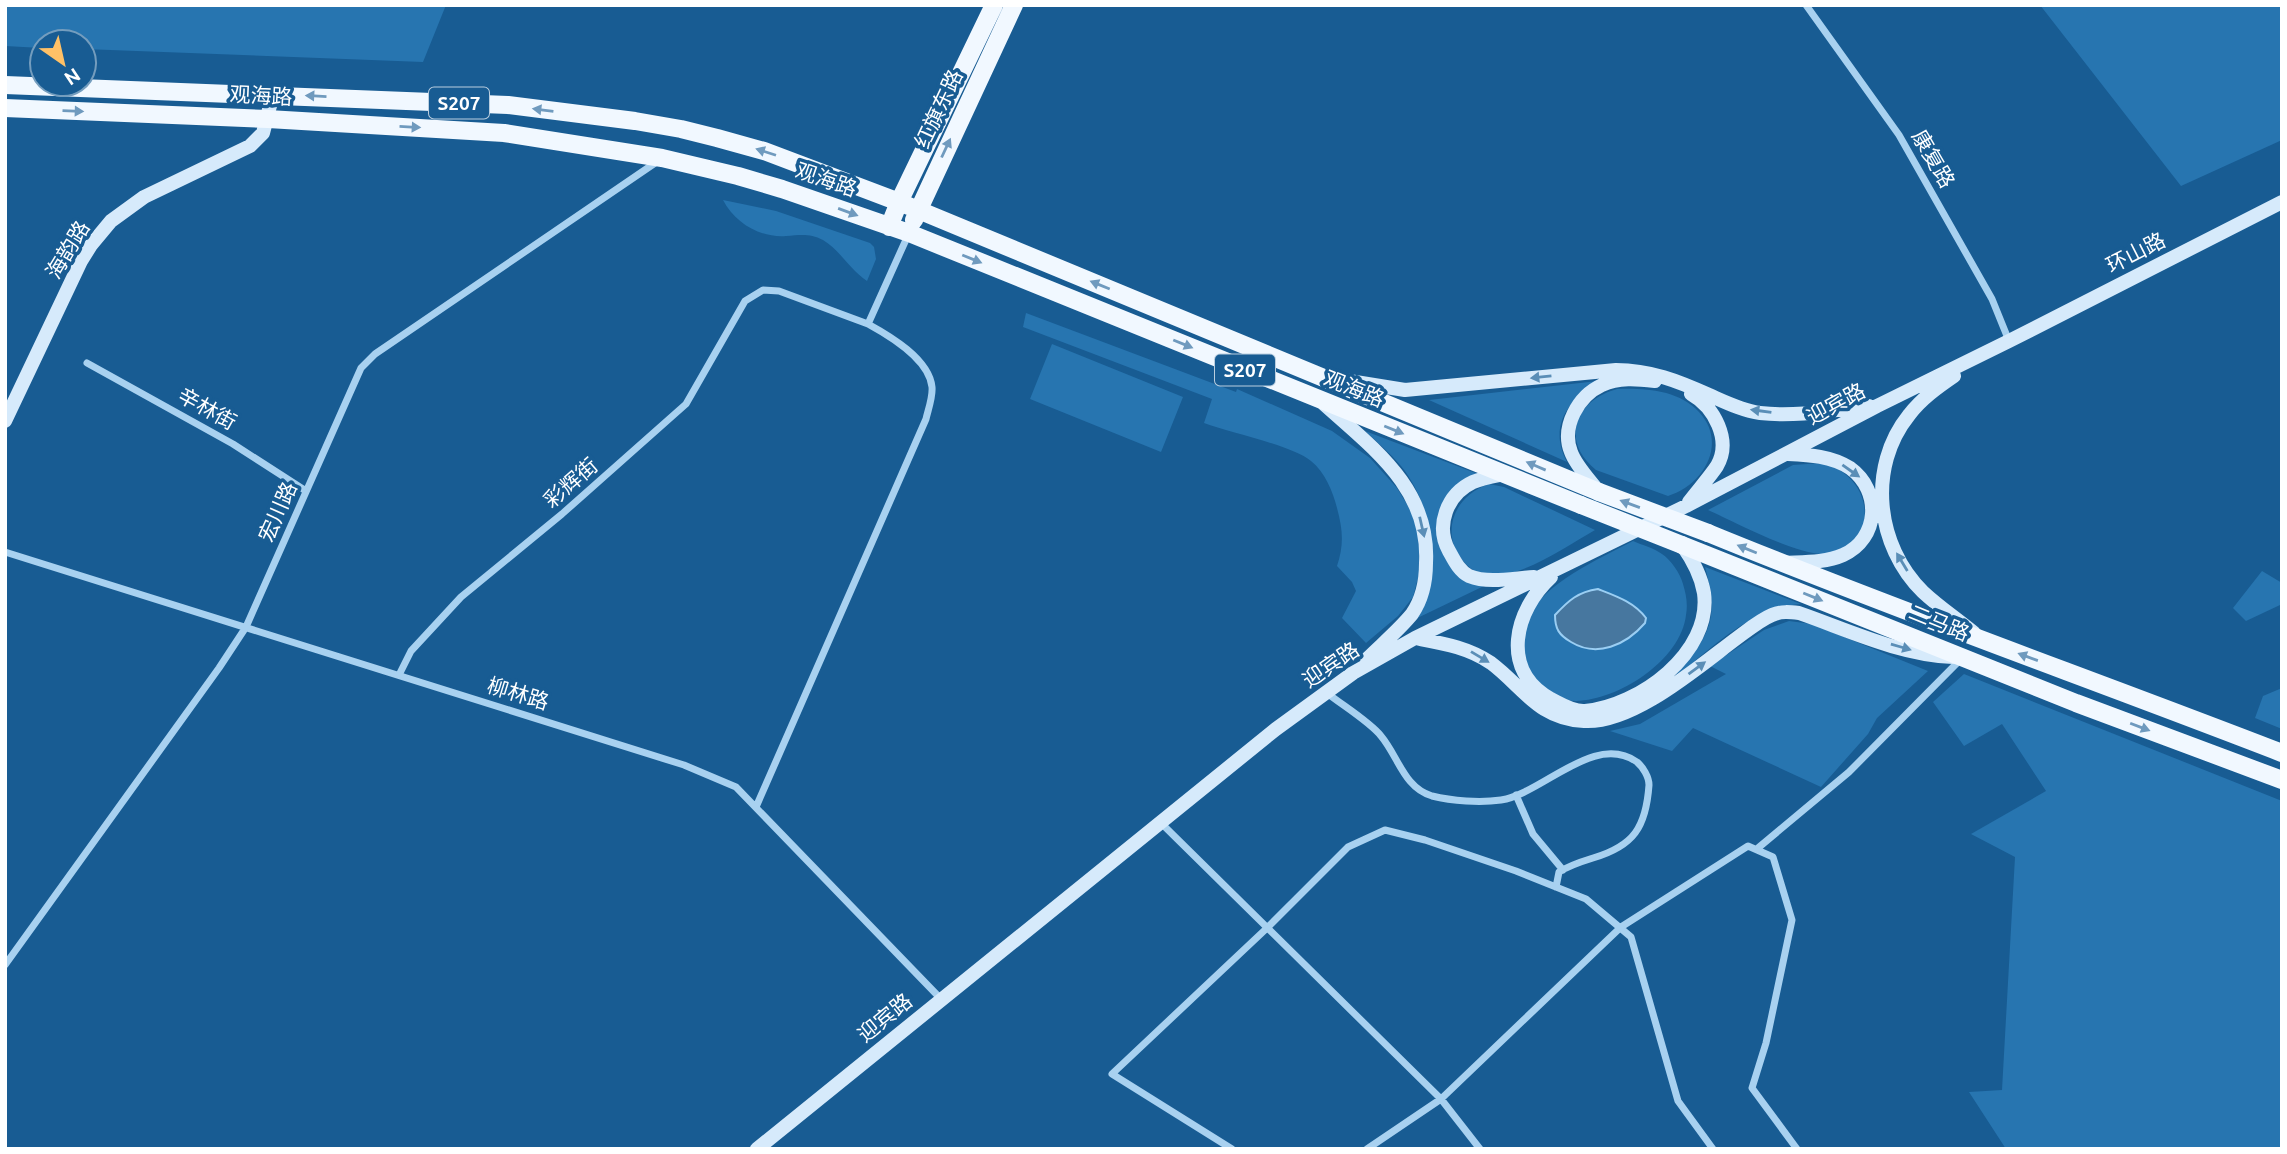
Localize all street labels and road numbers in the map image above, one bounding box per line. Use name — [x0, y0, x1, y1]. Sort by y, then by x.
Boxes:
street label: 红旗东路 — [909, 65, 967, 152]
street label: 观海路 — [229, 81, 293, 109]
road number: S207 — [429, 88, 489, 118]
street label: 康复路 — [1908, 125, 1960, 192]
street label: 观海路 — [793, 157, 860, 201]
street label: 海韵路 — [41, 216, 94, 283]
street label: 环山路 — [2102, 227, 2169, 277]
road number: S207 — [1215, 354, 1275, 386]
street label: 观海路 — [1321, 365, 1388, 411]
street label: 迎宾路 — [1802, 378, 1869, 429]
street label: 辛林街 — [174, 382, 241, 434]
street label: 彩辉街 — [539, 453, 602, 512]
street label: 宏川路 — [253, 478, 301, 545]
street label: 二马路 — [1906, 599, 1973, 645]
street label: 迎宾路 — [1298, 637, 1363, 692]
street label: 柳林路 — [485, 672, 552, 714]
street label: 迎宾路 — [852, 988, 916, 1046]

